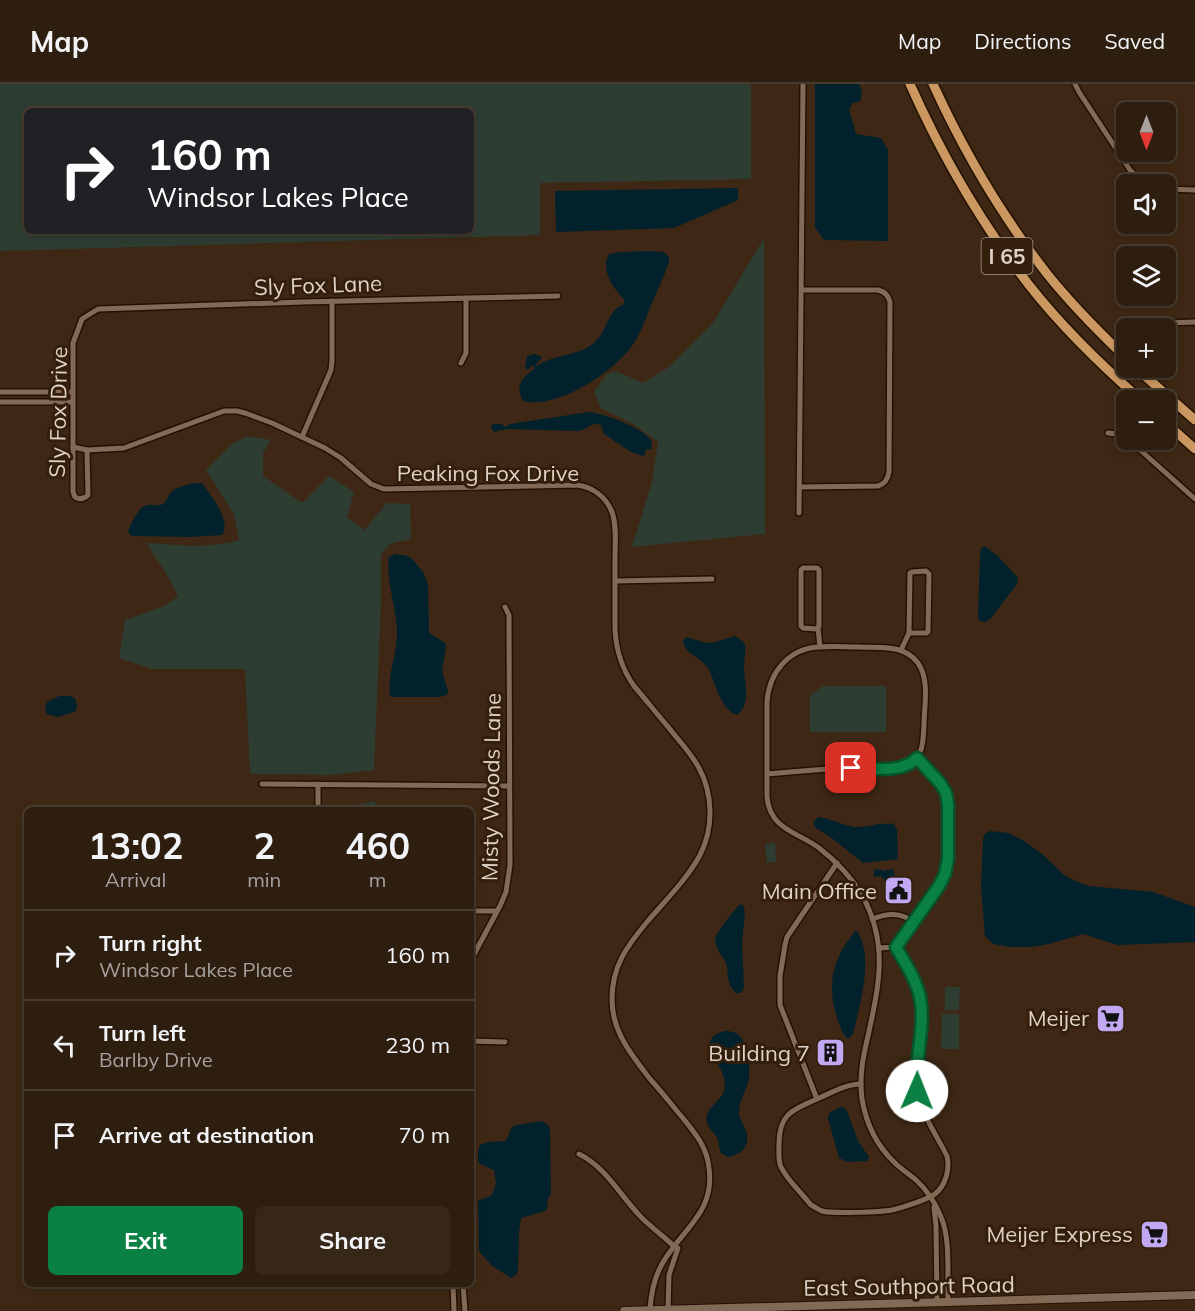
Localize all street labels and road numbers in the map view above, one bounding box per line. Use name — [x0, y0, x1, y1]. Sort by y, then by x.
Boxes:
road number: I 65 — [982, 238, 1032, 274]
street label: Sly Fox Lane — [253, 269, 383, 301]
street label: Sly Fox Drive — [43, 346, 73, 478]
street label: Peaking Fox Drive — [397, 459, 579, 487]
street label: Misty Woods Lane — [475, 693, 507, 881]
street label: East Southport Road — [803, 1270, 1015, 1302]

